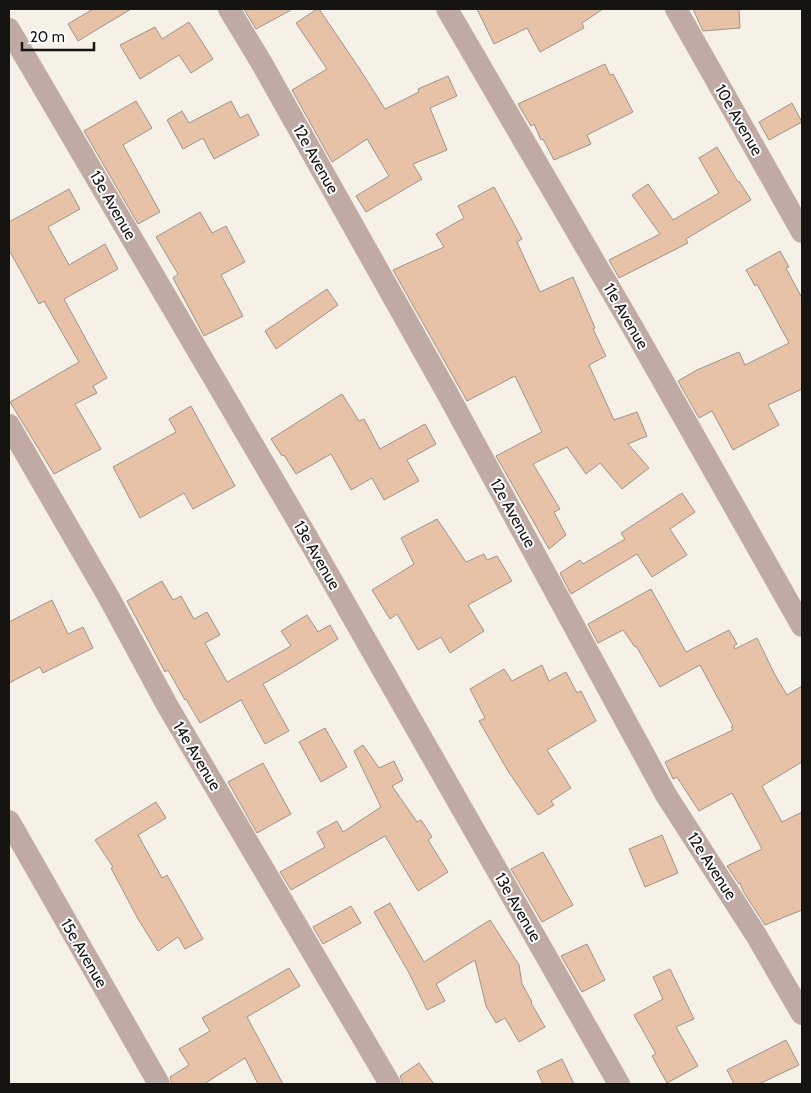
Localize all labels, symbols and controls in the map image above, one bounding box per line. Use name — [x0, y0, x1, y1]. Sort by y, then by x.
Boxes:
scale bar — [22, 20, 95, 52]
text: 20 m — [30, 28, 65, 46]
street label: 10e Avenue — [711, 81, 767, 159]
street label: 12e Avenue — [289, 121, 343, 197]
street label: 13e Avenue — [86, 167, 140, 243]
street label: 11e Avenue — [600, 280, 652, 352]
street label: 12e Avenue — [486, 475, 540, 551]
street label: 13e Avenue — [290, 517, 344, 593]
street label: 14e Avenue — [169, 718, 225, 794]
street label: 12e Avenue — [683, 829, 741, 903]
street label: 13e Avenue — [491, 869, 545, 945]
street label: 15e Avenue — [57, 915, 111, 991]

